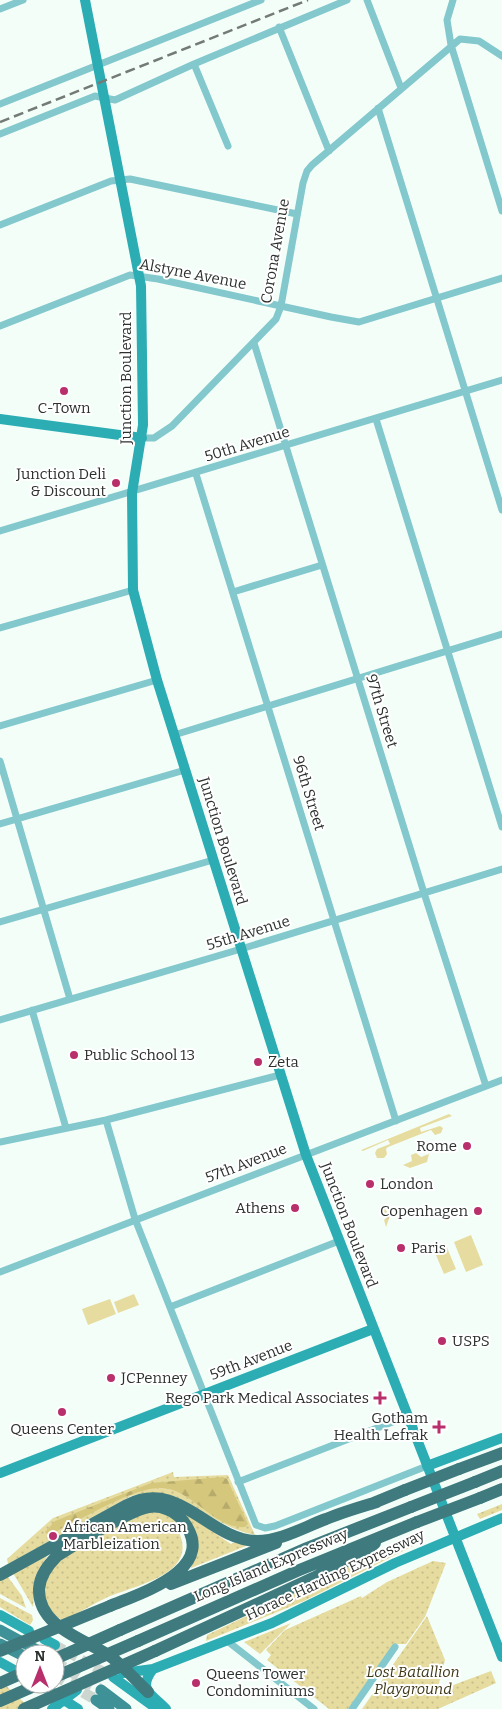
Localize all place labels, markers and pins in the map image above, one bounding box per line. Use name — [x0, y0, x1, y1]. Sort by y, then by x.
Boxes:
marker: C-Town — [58, 385, 70, 397]
place label: C-Town — [38, 399, 91, 417]
place label: Junction Deli & Discount — [15, 465, 107, 500]
marker: Junction Deli & Discount — [110, 477, 122, 489]
place label: Public School 13 — [84, 1046, 195, 1064]
marker: Public School 13 — [68, 1049, 80, 1061]
place label: Zeta — [268, 1053, 299, 1071]
marker: Zeta — [252, 1056, 264, 1068]
place label: Rome — [416, 1137, 457, 1155]
marker: Rome — [461, 1140, 473, 1152]
place label: London — [380, 1175, 434, 1193]
marker: London — [364, 1178, 376, 1190]
place label: Athens — [235, 1199, 285, 1217]
marker: Athens — [289, 1202, 301, 1214]
place label: Copenhagen — [380, 1202, 469, 1220]
marker: Copenhagen — [472, 1205, 484, 1217]
place label: Paris — [411, 1239, 446, 1257]
marker: Paris — [395, 1242, 407, 1254]
place label: USPS — [452, 1332, 490, 1350]
marker: USPS — [436, 1335, 448, 1347]
place label: JCPenney — [120, 1369, 187, 1387]
marker: JCPenney — [105, 1372, 117, 1384]
place label: Rego Park Medical Associates — [165, 1389, 369, 1407]
marker: Rego Park Medical Associates — [373, 1391, 387, 1405]
marker: Queens Center — [56, 1406, 68, 1418]
place label: Gotham Health Lefrak — [333, 1409, 429, 1444]
place label: Queens Center — [10, 1420, 114, 1438]
marker: Gotham Health Lefrak — [432, 1420, 446, 1434]
place label: African American Marbleization — [63, 1518, 187, 1553]
marker: African American Marbleization — [47, 1530, 59, 1542]
place label: Queens Tower Condominiums — [206, 1665, 314, 1700]
marker: Queens Tower Condominiums — [190, 1677, 202, 1689]

